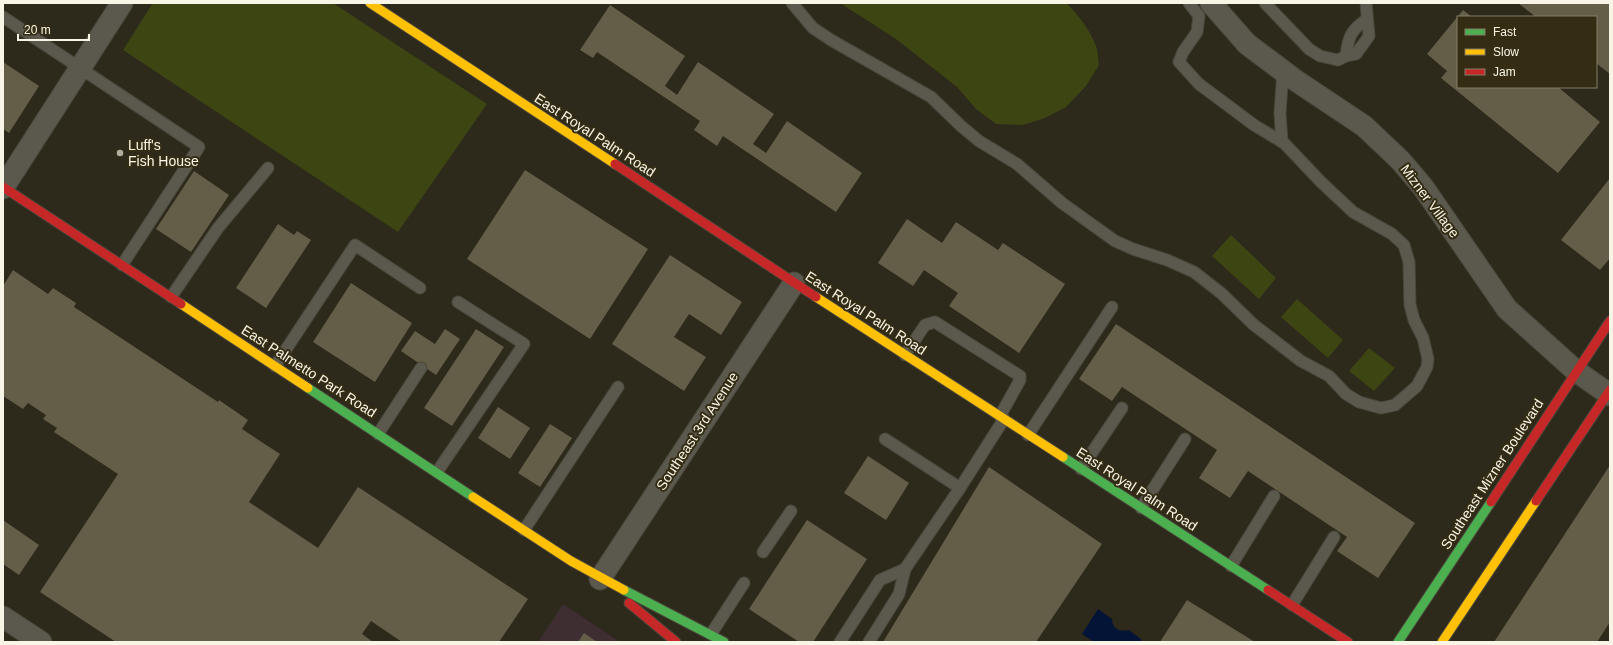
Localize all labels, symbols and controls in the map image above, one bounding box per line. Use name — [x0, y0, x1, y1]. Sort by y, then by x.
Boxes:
scale bar — [18, 16, 89, 42]
legend — [1457, 16, 1597, 88]
text: 20 m — [24, 23, 51, 37]
text: Fast — [1493, 25, 1517, 39]
text: Slow — [1493, 45, 1519, 59]
text: Jam — [1493, 65, 1516, 79]
street label: East Royal Palm Road — [532, 90, 658, 180]
place label: Luff's Fish House — [128, 137, 199, 169]
marker: Luff's Fish House — [115, 148, 125, 158]
street label: Mizner Village — [1397, 161, 1463, 241]
street label: East Royal Palm Road — [803, 268, 929, 358]
street label: East Palmetto Park Road — [239, 321, 379, 421]
street label: Southeast 3rd Avenue — [653, 369, 741, 493]
street label: Southeast Mizner Boulevard — [1437, 396, 1547, 552]
street label: East Royal Palm Road — [1074, 444, 1200, 534]

